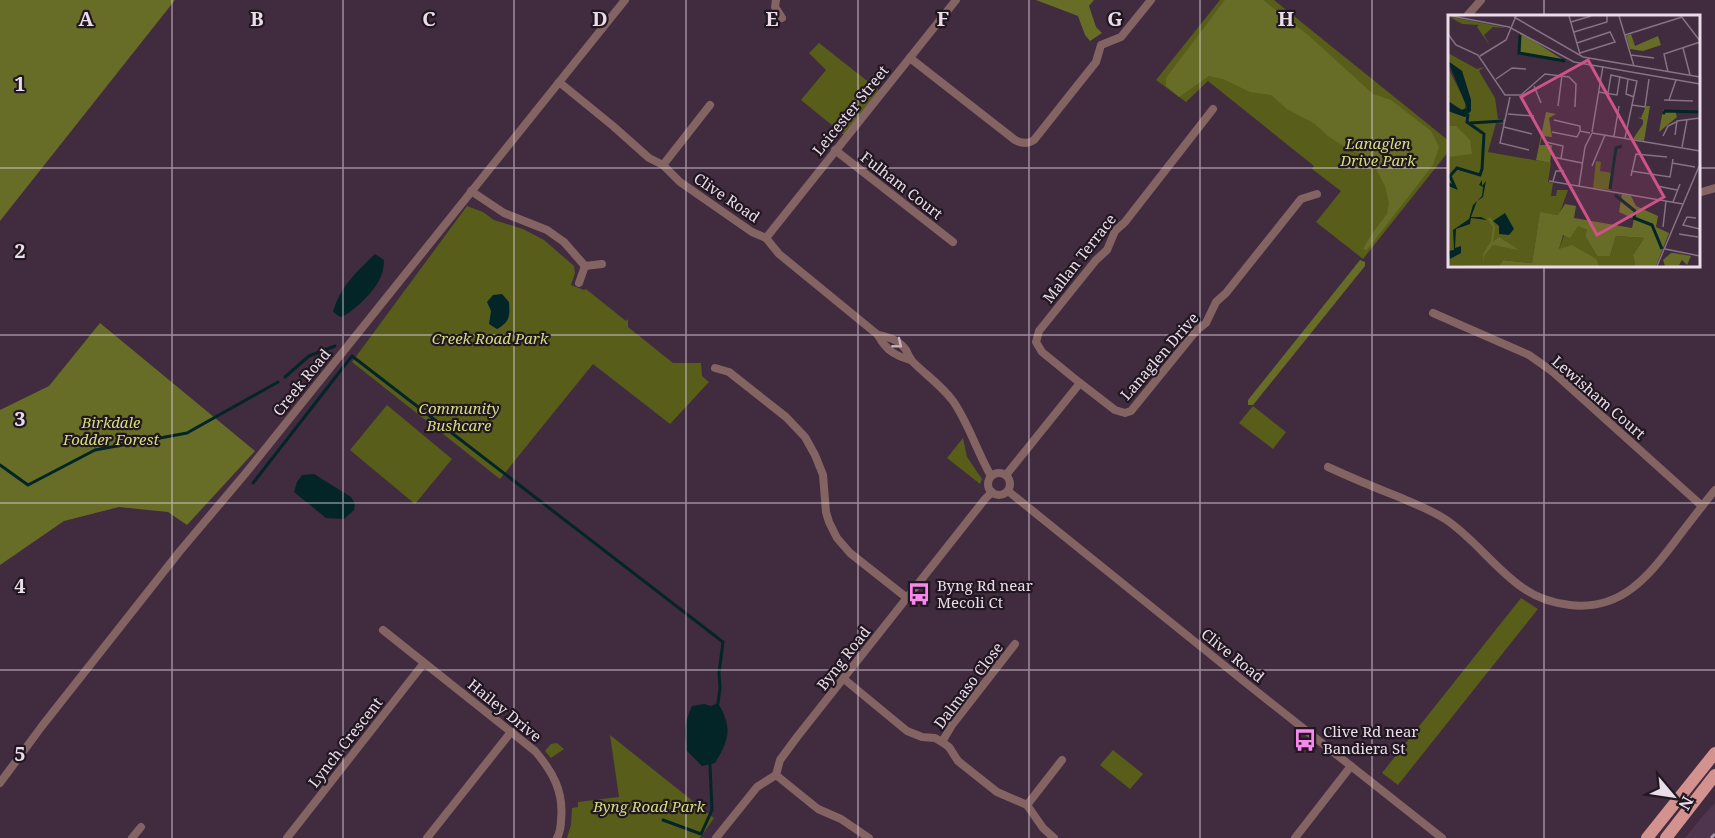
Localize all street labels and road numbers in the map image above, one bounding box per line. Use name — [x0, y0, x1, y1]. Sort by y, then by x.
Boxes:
street label: Leicester Street — [807, 61, 893, 159]
street label: Fulham Court — [857, 147, 947, 223]
street label: Clive Road — [690, 168, 764, 226]
street label: Mallan Terrace — [1038, 209, 1120, 307]
street label: Lanaglen Drive — [1115, 308, 1203, 404]
street label: Creek Road — [268, 344, 334, 420]
street label: Lewisham Court — [1548, 351, 1650, 443]
street label: Byng Road — [812, 622, 874, 694]
street label: Clive Road — [1197, 623, 1269, 687]
street label: Dalmaso Close — [929, 638, 1007, 732]
street label: Hailey Drive — [464, 674, 546, 746]
street label: Lynch Crescent — [303, 693, 387, 791]

